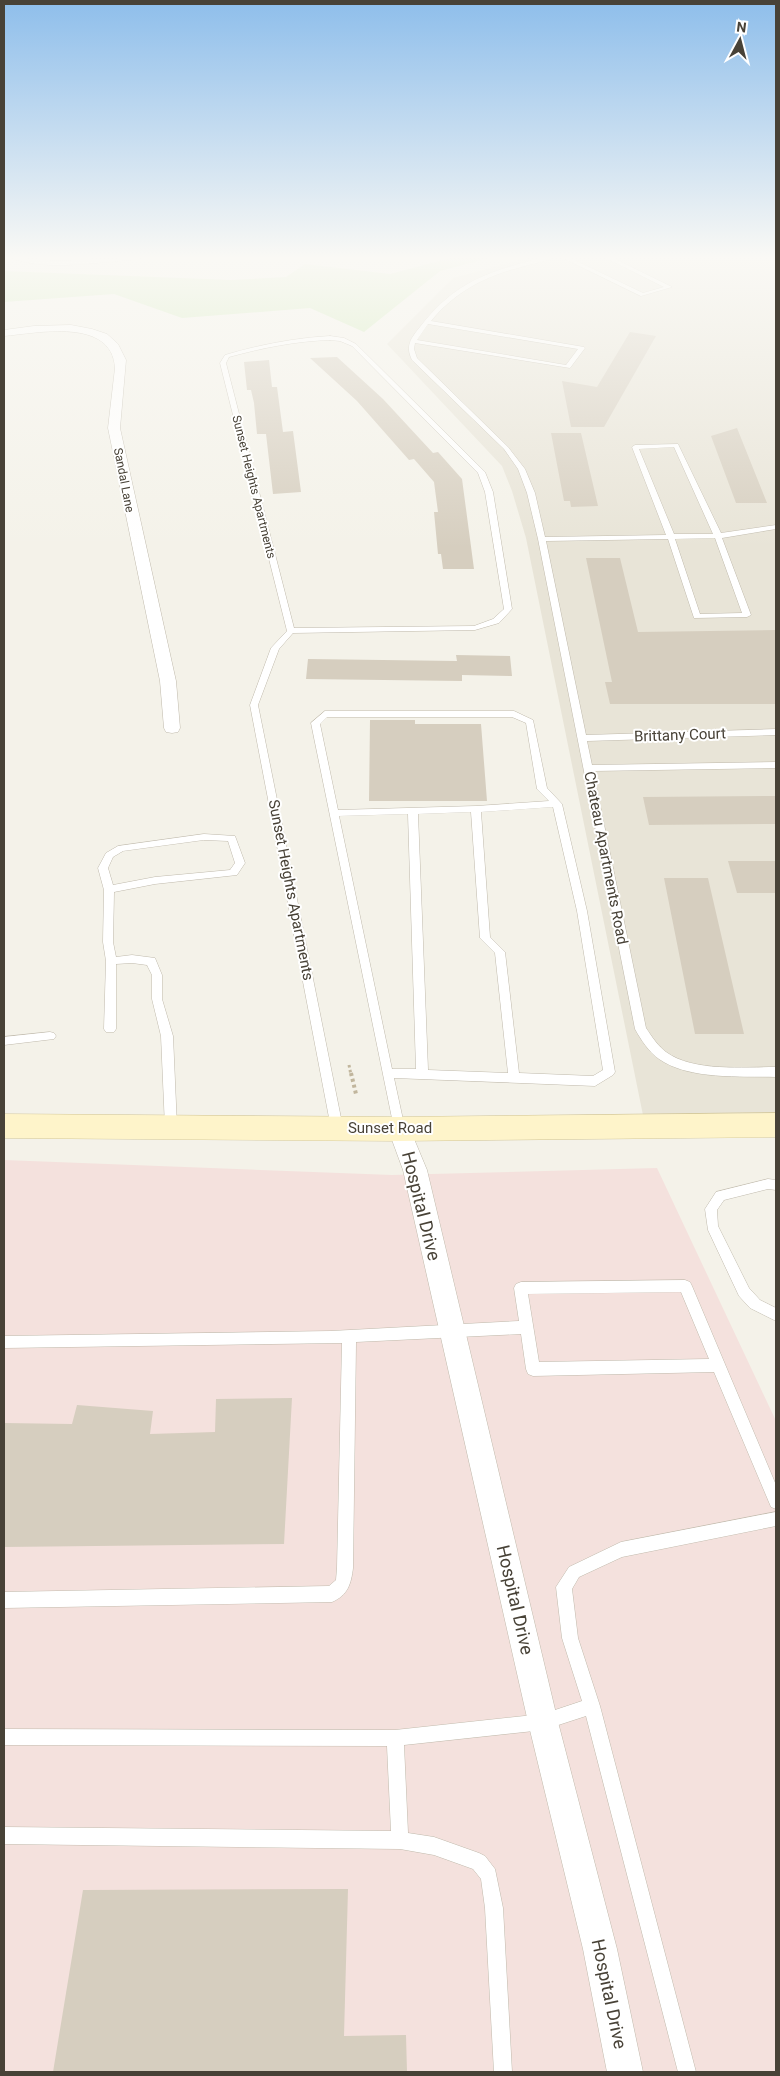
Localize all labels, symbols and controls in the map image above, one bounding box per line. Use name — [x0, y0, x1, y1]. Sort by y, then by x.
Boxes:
north arrow — [715, 15, 765, 65]
text: N — [736, 19, 747, 36]
street label: Sunset Heights Apartments — [229, 414, 279, 560]
street label: Sandal Lane — [111, 447, 137, 513]
street label: Brittany Court — [634, 724, 726, 746]
street label: Chateau Apartments Road — [580, 770, 632, 946]
street label: Sunset Heights Apartments — [265, 798, 317, 982]
street label: Sunset Road — [348, 1119, 432, 1137]
street label: Hospital Drive — [398, 1149, 445, 1263]
street label: Hospital Drive — [493, 1543, 538, 1657]
street label: Hospital Drive — [588, 1937, 631, 2051]

